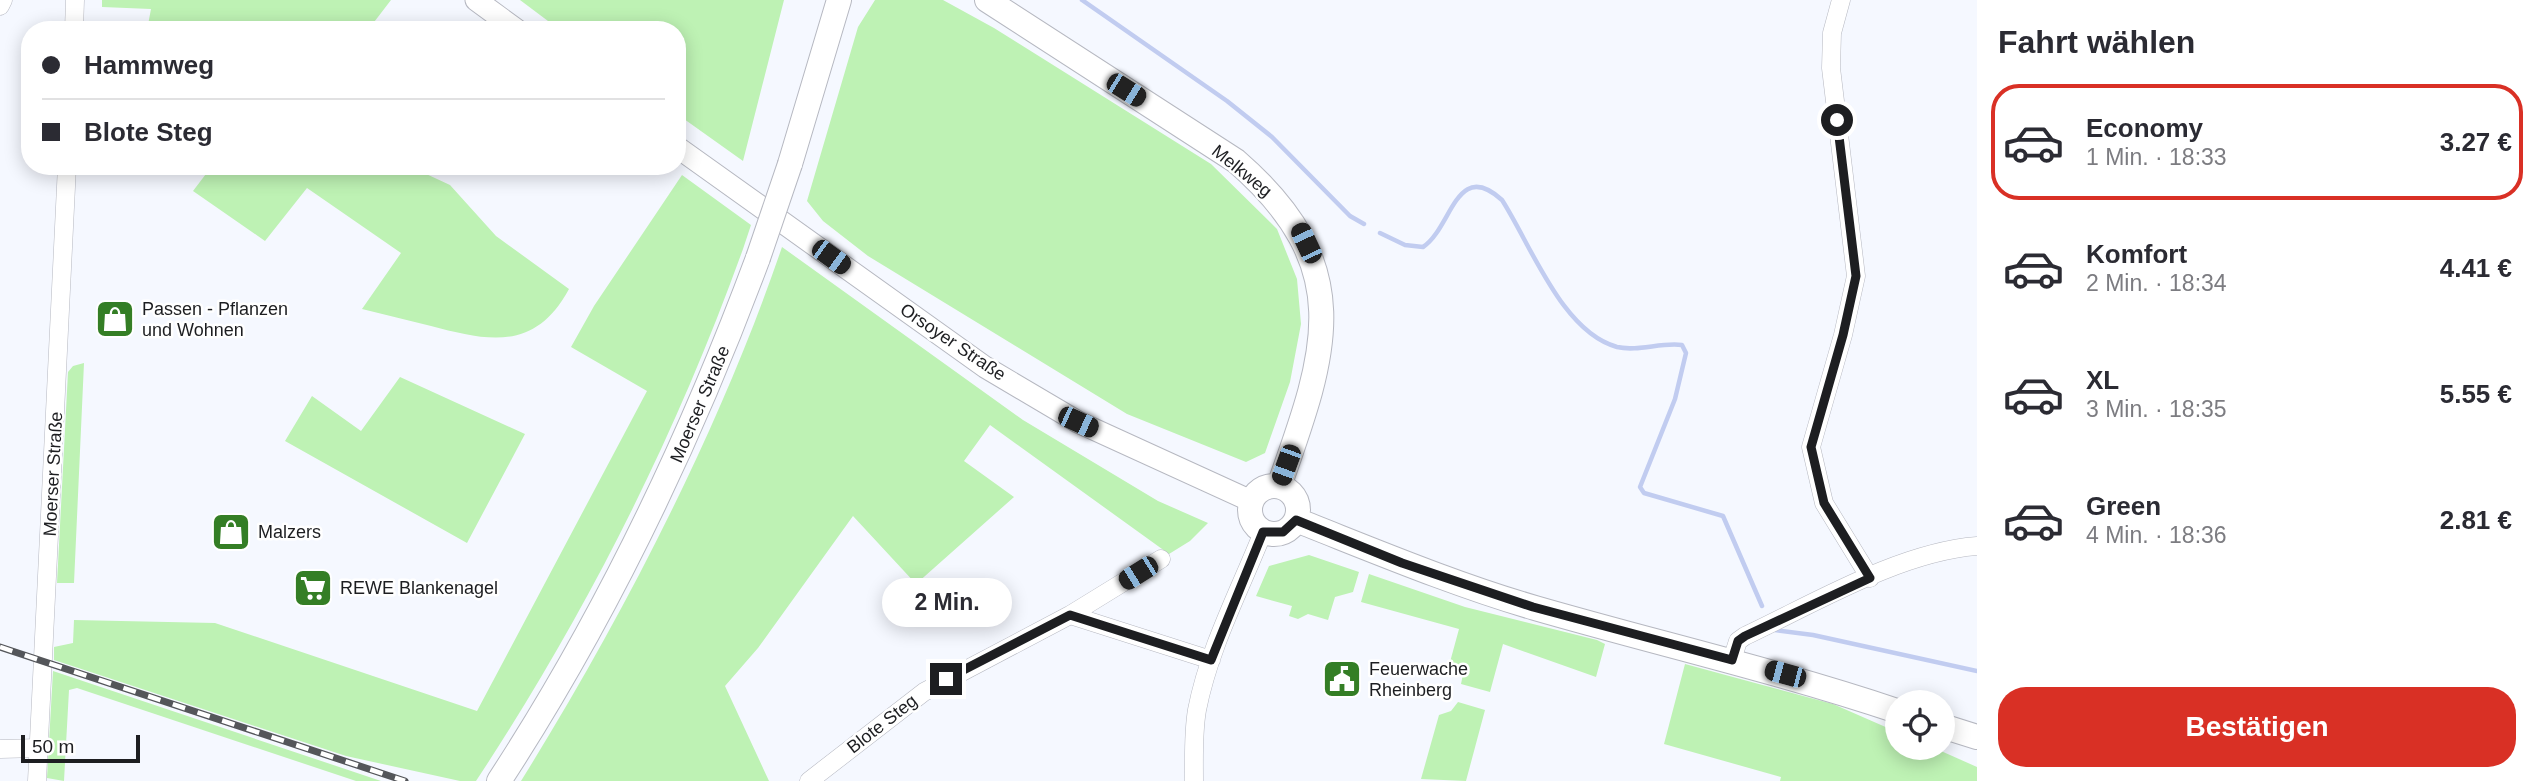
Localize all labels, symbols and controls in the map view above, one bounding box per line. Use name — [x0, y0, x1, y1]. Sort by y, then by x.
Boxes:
text: Fahrt wählen — [1998, 24, 2195, 60]
text: Hammweg — [84, 50, 214, 80]
car — [1103, 70, 1150, 110]
route start — [1821, 104, 1853, 136]
icon: car — [2002, 111, 2065, 174]
text: Economy — [2086, 113, 2203, 143]
text: Blote Steg — [84, 117, 213, 147]
text: 3.27 € — [2440, 127, 2512, 157]
street label: Melkweg — [1208, 141, 1276, 201]
text: 1 Min. · 18:33 — [2086, 144, 2227, 170]
car — [1288, 220, 1325, 266]
car — [808, 236, 855, 278]
icon: car — [2002, 237, 2065, 300]
text: Komfort — [2086, 239, 2187, 269]
text: 4.41 € — [2440, 253, 2512, 283]
text: 2 Min. · 18:34 — [2086, 270, 2227, 296]
shop icon: Passen - Pflanzen und Wohnen — [94, 298, 136, 340]
place label: Passen - Pflanzen und Wohnen — [142, 299, 288, 340]
street label: Orsoyer Straße — [896, 299, 1010, 385]
street label: Moerser Straße — [666, 343, 734, 465]
icon: car — [2002, 363, 2065, 426]
text: XL — [2086, 365, 2119, 395]
text: 5.55 € — [2440, 379, 2512, 409]
text: 3 Min. · 18:35 — [2086, 396, 2227, 422]
car — [1055, 404, 1102, 440]
street label: Moerser Straße — [40, 411, 66, 537]
car — [1269, 442, 1304, 488]
icon: car — [2002, 489, 2065, 552]
text: Green — [2086, 491, 2161, 521]
text: 2.81 € — [2440, 505, 2512, 535]
shop icon: Malzers — [210, 511, 252, 553]
place label: Malzers — [258, 522, 321, 542]
text: 4 Min. · 18:36 — [2086, 522, 2227, 548]
car — [1115, 553, 1162, 593]
supermarket icon: REWE Blankenagel — [292, 567, 334, 609]
place label: REWE Blankenagel — [340, 578, 498, 598]
callout: 2 Min. — [881, 578, 1011, 626]
text: 2 Min. — [914, 589, 980, 615]
public building icon: Feuerwache Rheinberg — [1321, 658, 1363, 700]
car — [1762, 658, 1809, 690]
place label: Feuerwache Rheinberg — [1369, 659, 1468, 700]
route end — [930, 663, 962, 695]
button: Bestätigen — [1998, 687, 2516, 767]
map controls — [1885, 690, 1955, 760]
button: locate — [1885, 690, 1955, 760]
street label: Blote Steg — [843, 691, 921, 757]
scale bar — [21, 732, 140, 764]
text: 50 m — [32, 736, 74, 757]

